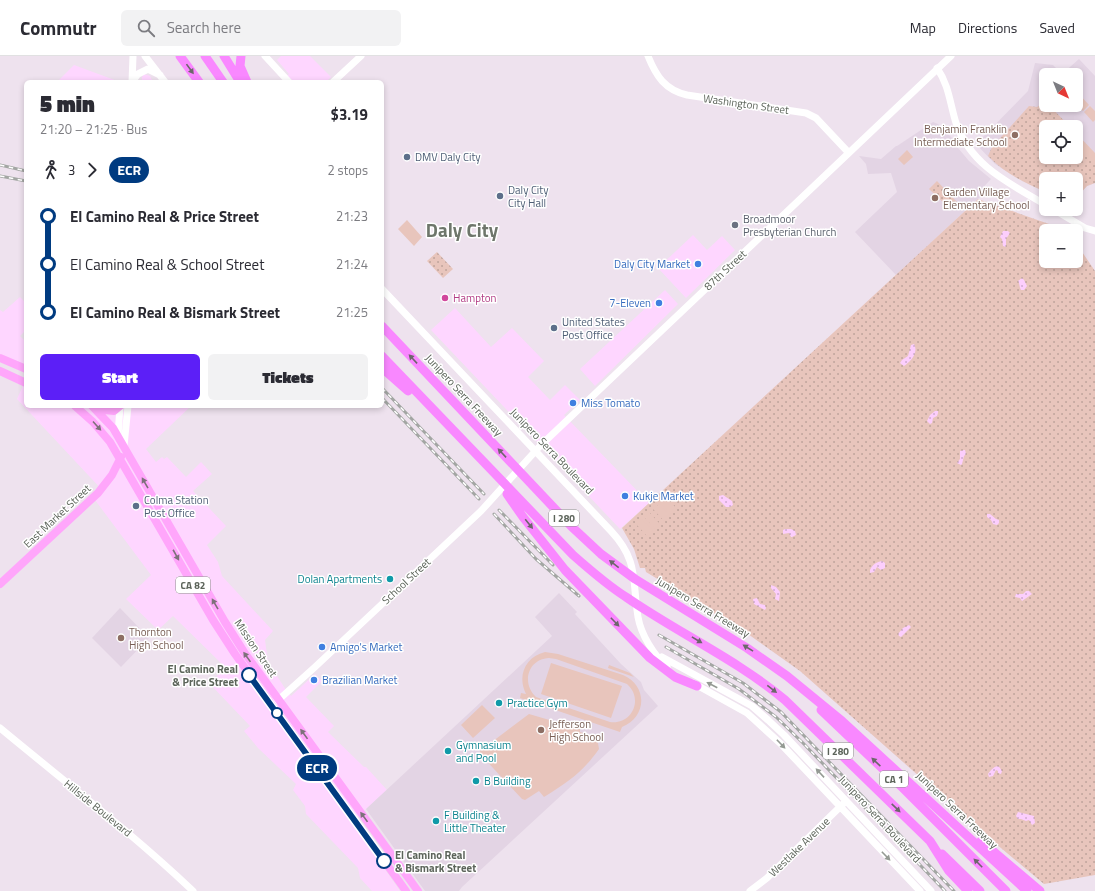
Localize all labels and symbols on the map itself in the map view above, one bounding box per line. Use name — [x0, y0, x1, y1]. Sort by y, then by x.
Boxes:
one-way arrow — [186, 64, 194, 74]
north arrow — [1039, 68, 1083, 112]
street label: Washington Street — [702, 90, 790, 118]
place label: Benjamin Franklin Intermediate School — [914, 121, 1007, 150]
marker: Benjamin Franklin Intermediate School — [1010, 130, 1020, 140]
place label: DMV Daly City — [415, 149, 481, 165]
marker: DMV Daly City — [402, 152, 412, 162]
place label: Daly City City Hall — [508, 182, 549, 211]
place label: Garden Village Elementary School — [943, 184, 1030, 213]
marker: Daly City City Hall — [495, 191, 505, 201]
marker: Garden Village Elementary School — [930, 193, 940, 203]
place label: Broadmoor Presbyterian Church — [743, 211, 837, 240]
district label: Daly City — [426, 215, 499, 244]
marker: Broadmoor Presbyterian Church — [730, 220, 740, 230]
street label: 87th Street — [700, 246, 750, 294]
place label: Daly City Market — [614, 256, 690, 272]
marker: Daly City Market — [693, 259, 703, 269]
place label: Hampton — [453, 290, 497, 306]
marker: Hampton — [440, 293, 450, 303]
place label: 7-Eleven — [609, 295, 651, 311]
marker: 7-Eleven — [654, 298, 664, 308]
place label: United States Post Office — [562, 314, 625, 343]
marker: United States Post Office — [549, 323, 559, 333]
street label: Junipero Serra Freeway — [422, 350, 507, 440]
one-way arrow — [408, 354, 418, 364]
place label: Miss Tomato — [581, 395, 640, 411]
marker: Miss Tomato — [568, 398, 578, 408]
street label: Junipero Serra Boulevard — [507, 404, 598, 498]
one-way arrow — [92, 421, 102, 431]
one-way arrow — [497, 448, 507, 458]
one-way arrow — [142, 477, 149, 489]
street label: East Market Street — [20, 480, 94, 551]
place label: Kukje Market — [633, 488, 694, 504]
marker: Kukje Market — [620, 491, 630, 501]
place label: Colma Station Post Office — [144, 492, 209, 521]
marker: Colma Station Post Office — [131, 501, 141, 511]
road number: I 280 — [549, 510, 579, 526]
one-way arrow — [525, 519, 533, 530]
one-way arrow — [173, 549, 180, 561]
street label: School Street — [378, 554, 434, 608]
one-way arrow — [609, 560, 620, 568]
place label: Dolan Apartments — [298, 571, 382, 587]
street label: Junipero Serra Freeway — [653, 573, 754, 642]
marker: Dolan Apartments — [385, 574, 395, 584]
road number: CA 82 — [176, 577, 210, 593]
one-way arrow — [211, 598, 218, 610]
street label: Mission Street — [231, 616, 281, 680]
one-way arrow — [610, 617, 620, 627]
place label: Thornton High School — [129, 624, 184, 653]
marker: Thornton High School — [116, 633, 126, 643]
one-way arrow — [691, 637, 703, 644]
place label: Amigo's Market — [330, 639, 402, 655]
marker: Amigo's Market — [317, 642, 327, 652]
one-way arrow — [743, 644, 753, 652]
one-way arrow — [243, 652, 251, 662]
place label: El Camino Real & Price Street — [168, 661, 238, 690]
marker: El Camino Real & Price Street — [241, 667, 257, 683]
place label: Brazilian Market — [322, 672, 397, 688]
marker: Brazilian Market — [309, 675, 319, 685]
one-way arrow — [706, 682, 718, 688]
one-way arrow — [767, 685, 778, 694]
place label: Practice Gym — [507, 695, 568, 711]
marker: Practice Gym — [494, 698, 504, 708]
unlabelled marker — [271, 707, 283, 719]
place label: Jefferson High School — [549, 716, 604, 745]
marker: Jefferson High School — [536, 725, 546, 735]
one-way arrow — [300, 729, 308, 740]
place label: Gymnasium and Pool — [456, 737, 511, 766]
one-way arrow — [776, 739, 785, 749]
road number: I 280 — [823, 743, 853, 759]
marker: Gymnasium and Pool — [443, 746, 453, 756]
line badge: ECR — [294, 755, 340, 781]
one-way arrow — [871, 758, 881, 767]
one-way arrow — [815, 768, 825, 778]
street label: Junipero Serra Freeway — [912, 768, 1002, 853]
road number: CA 1 — [880, 771, 908, 787]
street label: Junipero Serra Boulevard — [835, 772, 925, 866]
place label: B Building — [484, 773, 531, 789]
street label: Hillside Boulevard — [61, 776, 135, 840]
marker: B Building — [471, 776, 481, 786]
one-way arrow — [891, 803, 901, 813]
place label: F Building & Little Theater — [444, 807, 506, 836]
one-way arrow — [359, 811, 368, 822]
street label: Westlake Avenue — [765, 813, 834, 880]
marker: F Building & Little Theater — [431, 816, 441, 826]
place label: El Camino Real & Bismark Street — [395, 847, 476, 876]
one-way arrow — [882, 851, 891, 861]
marker: El Camino Real & Bismark Street — [376, 853, 392, 869]
one-way arrow — [973, 858, 983, 868]

